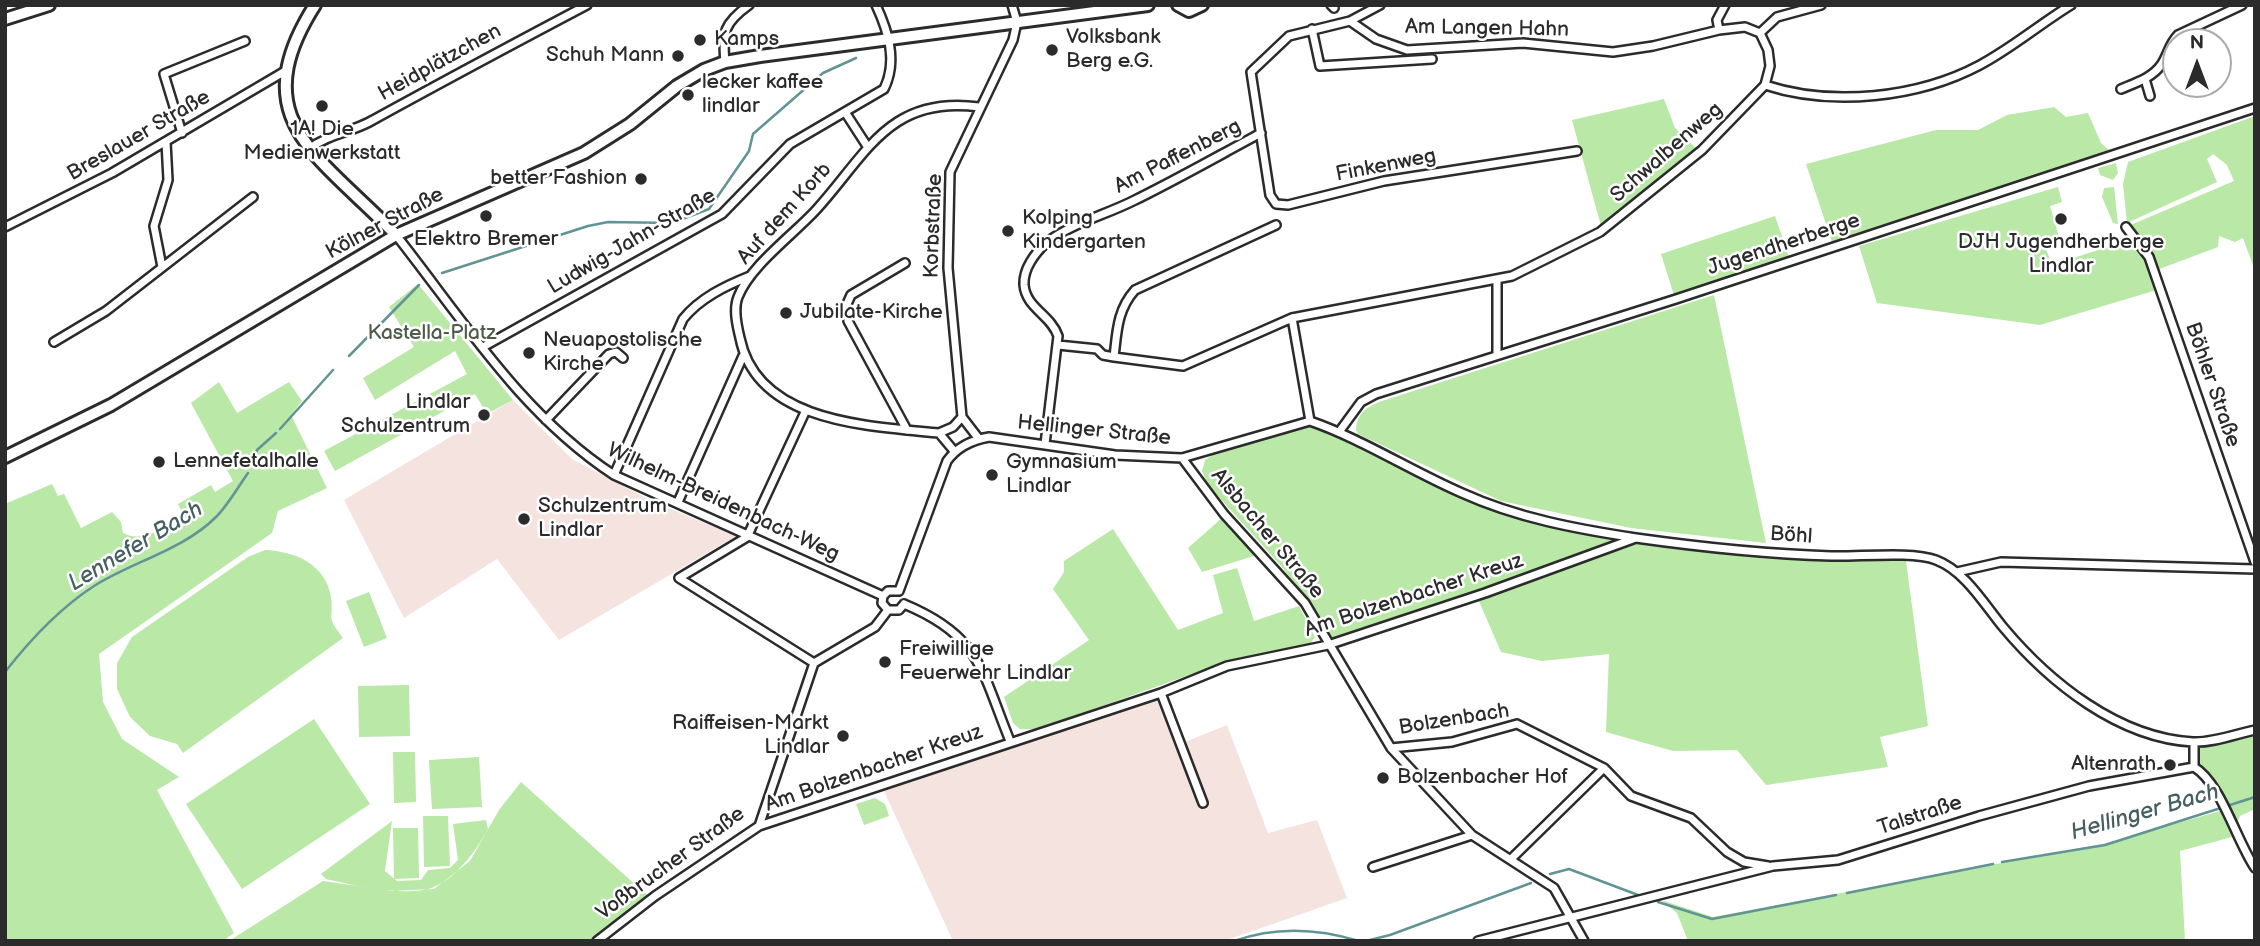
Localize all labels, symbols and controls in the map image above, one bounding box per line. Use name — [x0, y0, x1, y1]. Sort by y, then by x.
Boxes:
street label: Am Langen Hahn — [1405, 15, 1569, 43]
street label: Heidplätzchen — [374, 19, 506, 107]
place label: Volksbank Berg e.G. — [1066, 25, 1160, 75]
place label: Kamps — [714, 27, 779, 53]
north arrow — [2162, 28, 2232, 98]
marker: Kamps — [692, 32, 708, 48]
text: N — [2190, 32, 2204, 55]
marker: Volksbank Berg e.G. — [1044, 42, 1060, 58]
place label: Schuh Mann — [546, 43, 664, 69]
marker: Schuh Mann — [670, 48, 686, 64]
place label: lecker kaffee lindlar — [702, 70, 823, 120]
street label: Breslauer Straße — [63, 85, 215, 187]
marker: lecker kaffee lindlar — [680, 87, 696, 103]
street label: Schwalbenweg — [1606, 97, 1728, 209]
marker: 1A! Die Medienwerkstatt — [314, 98, 330, 114]
street label: Am Paffenberg — [1110, 114, 1246, 200]
place label: 1A! Die Medienwerkstatt — [244, 117, 400, 167]
street label: Finkenweg — [1334, 144, 1438, 188]
street label: Auf dem Korb — [733, 158, 837, 270]
place label: better Fashion — [490, 166, 627, 192]
marker: better Fashion — [633, 171, 649, 187]
street label: Korbstraße — [920, 173, 948, 279]
street label: Kölner Straße — [322, 182, 448, 266]
street label: Ludwig-Jahn-Straße — [544, 184, 720, 300]
place label: Kolping Kindergarten — [1022, 206, 1146, 256]
marker: Elektro Bremer — [478, 208, 494, 224]
street label: Jugendherberge — [1705, 208, 1863, 282]
marker: DJH Jugendherberge Lindlar — [2053, 211, 2069, 227]
marker: Kolping Kindergarten — [1000, 223, 1016, 239]
place label: Elektro Bremer — [414, 227, 558, 253]
place label: DJH Jugendherberge Lindlar — [1958, 230, 2164, 280]
place label: Jubilate-Kirche — [800, 300, 943, 326]
marker: Jubilate-Kirche — [778, 305, 794, 321]
street label: Böhler Straße — [2179, 319, 2245, 451]
park label: Kastella-Platz — [368, 321, 496, 347]
place label: Neuapostolische Kirche — [543, 328, 702, 378]
marker: Neuapostolische Kirche — [521, 345, 537, 361]
place label: Lindlar Schulzentrum — [341, 390, 470, 440]
marker: Lindlar Schulzentrum — [476, 407, 492, 423]
street label: Hellinger Straße — [1016, 410, 1172, 452]
street label: Wilhelm-Breidenbach-Weg — [603, 438, 843, 568]
place label: Lennefetalhalle — [173, 449, 319, 475]
place label: Gymnasium Lindlar — [1006, 450, 1117, 500]
marker: Lennefetalhalle — [151, 454, 167, 470]
street label: Alsbacher Straße — [1205, 464, 1329, 604]
marker: Gymnasium Lindlar — [984, 467, 1000, 483]
place label: Schulzentrum Lindlar — [538, 494, 667, 544]
water label: Lennefer Bach — [64, 496, 208, 598]
marker: Schulzentrum Lindlar — [516, 511, 532, 527]
street label: Böhl — [1769, 522, 1813, 550]
street label: Am Bolzenbacher Kreuz — [1302, 549, 1526, 643]
place label: Freiwillige Feuerwehr Lindlar — [899, 637, 1071, 687]
marker: Freiwillige Feuerwehr Lindlar — [877, 654, 893, 670]
street label: Bolzenbach — [1397, 699, 1511, 741]
place label: Raiffeisen-Markt Lindlar — [672, 711, 829, 761]
street label: Am Bolzenbacher Kreuz — [762, 720, 986, 818]
marker: Raiffeisen-Markt Lindlar — [835, 728, 851, 744]
place label: Altenrath — [2071, 752, 2156, 778]
marker: Altenrath — [2162, 757, 2178, 773]
place label: Bolzenbacher Hof — [1397, 765, 1568, 791]
marker: Bolzenbacher Hof — [1375, 770, 1391, 786]
water label: Hellinger Bach — [2068, 779, 2222, 847]
street label: Talstraße — [1875, 791, 1965, 841]
street label: Voßbrucher Straße — [592, 802, 750, 926]

